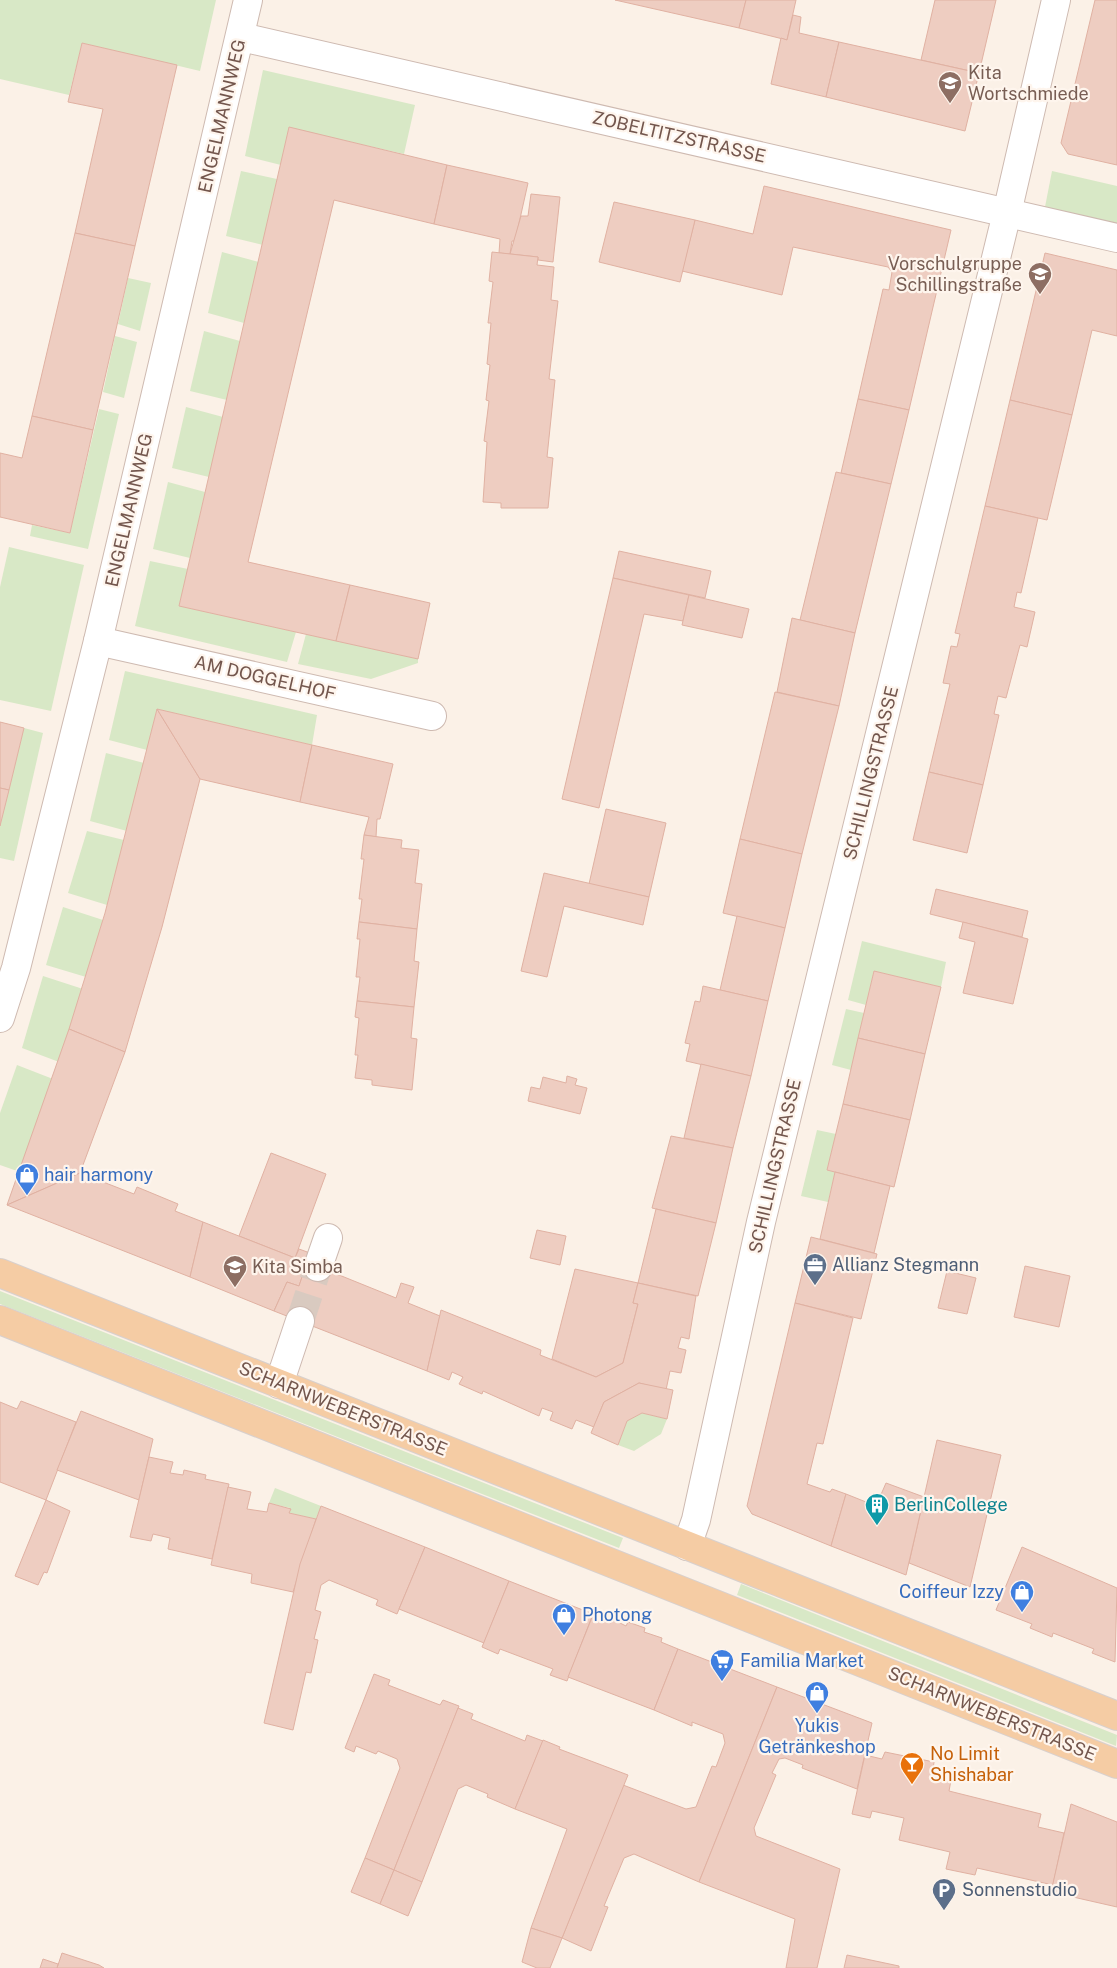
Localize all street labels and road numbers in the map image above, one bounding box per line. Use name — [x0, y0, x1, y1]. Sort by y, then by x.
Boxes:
street label: ENGELMANNWEG — [194, 37, 249, 195]
street label: ZOBELTITZSTRASSE — [590, 106, 768, 167]
street label: ENGELMANNWEG — [101, 431, 156, 589]
street label: AM DOGGELHOF — [192, 651, 338, 704]
street label: SCHILLINGSTRASSE — [839, 684, 902, 862]
street label: SCHILLINGSTRASSE — [744, 1077, 805, 1255]
street label: SCHARNWEBERSTRASSE — [236, 1357, 450, 1460]
street label: SCHARNWEBERSTRASSE — [885, 1662, 1099, 1765]

